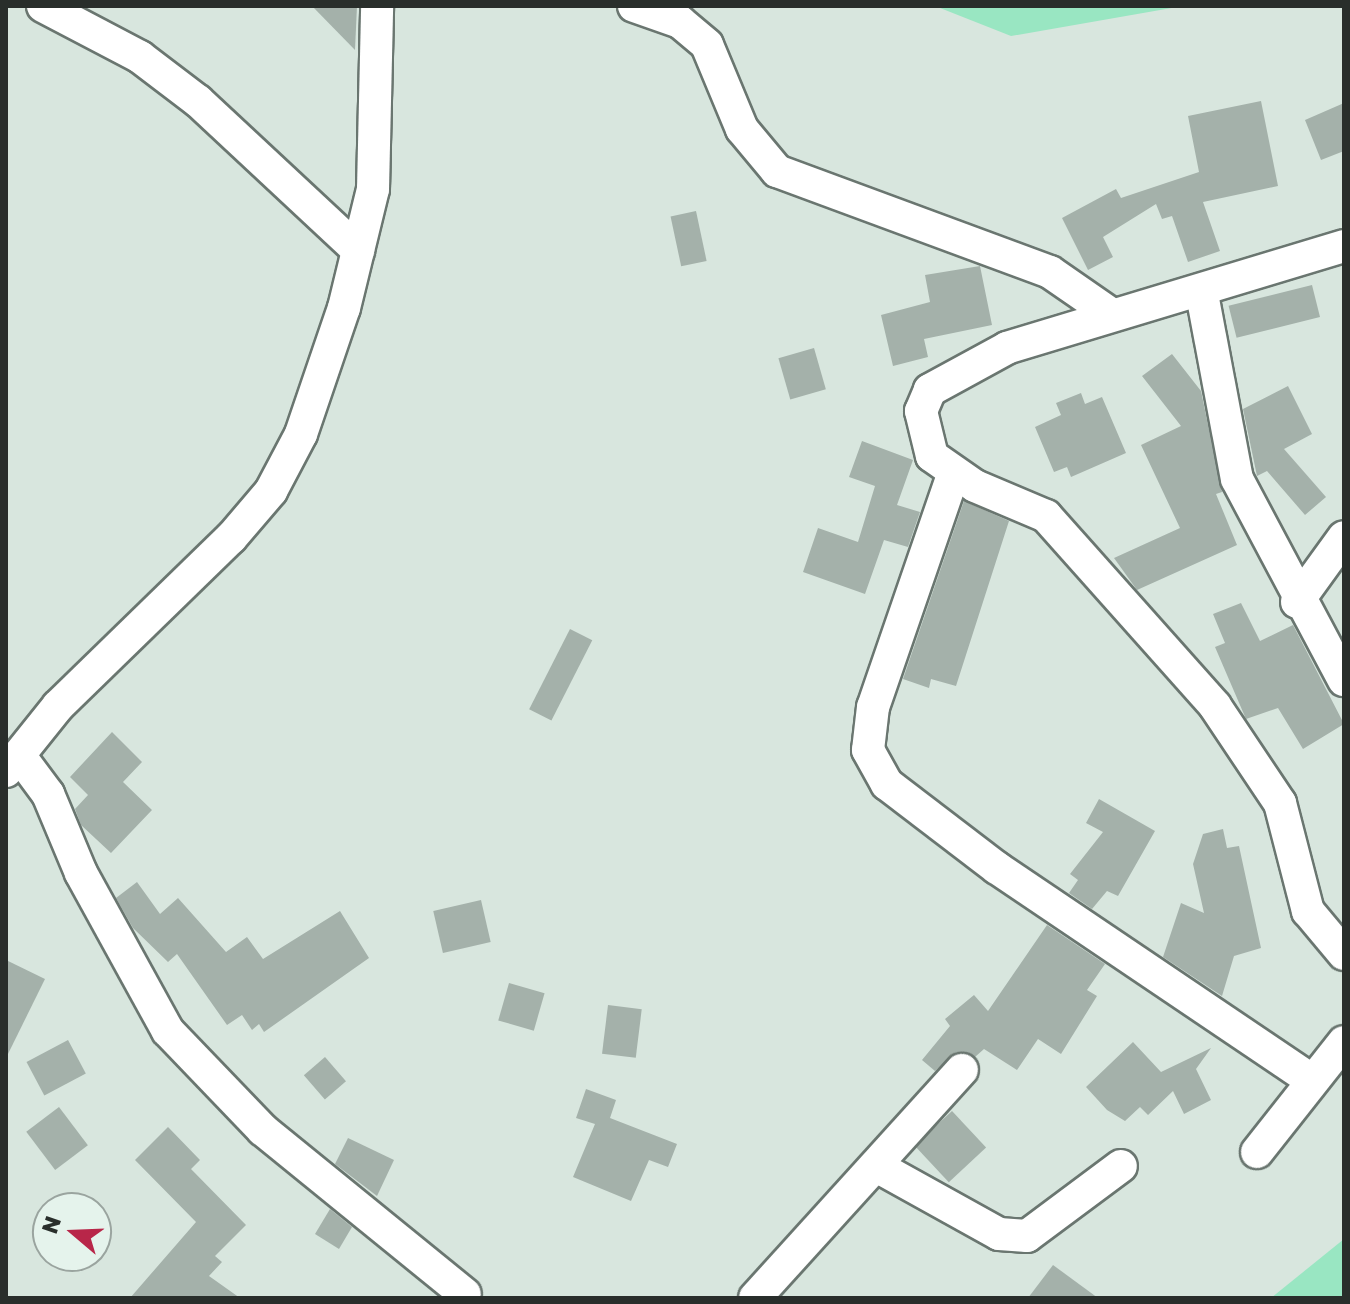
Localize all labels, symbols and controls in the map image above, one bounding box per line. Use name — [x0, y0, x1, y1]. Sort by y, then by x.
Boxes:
north arrow — [32, 1192, 112, 1272]
text: N — [35, 1212, 66, 1237]

